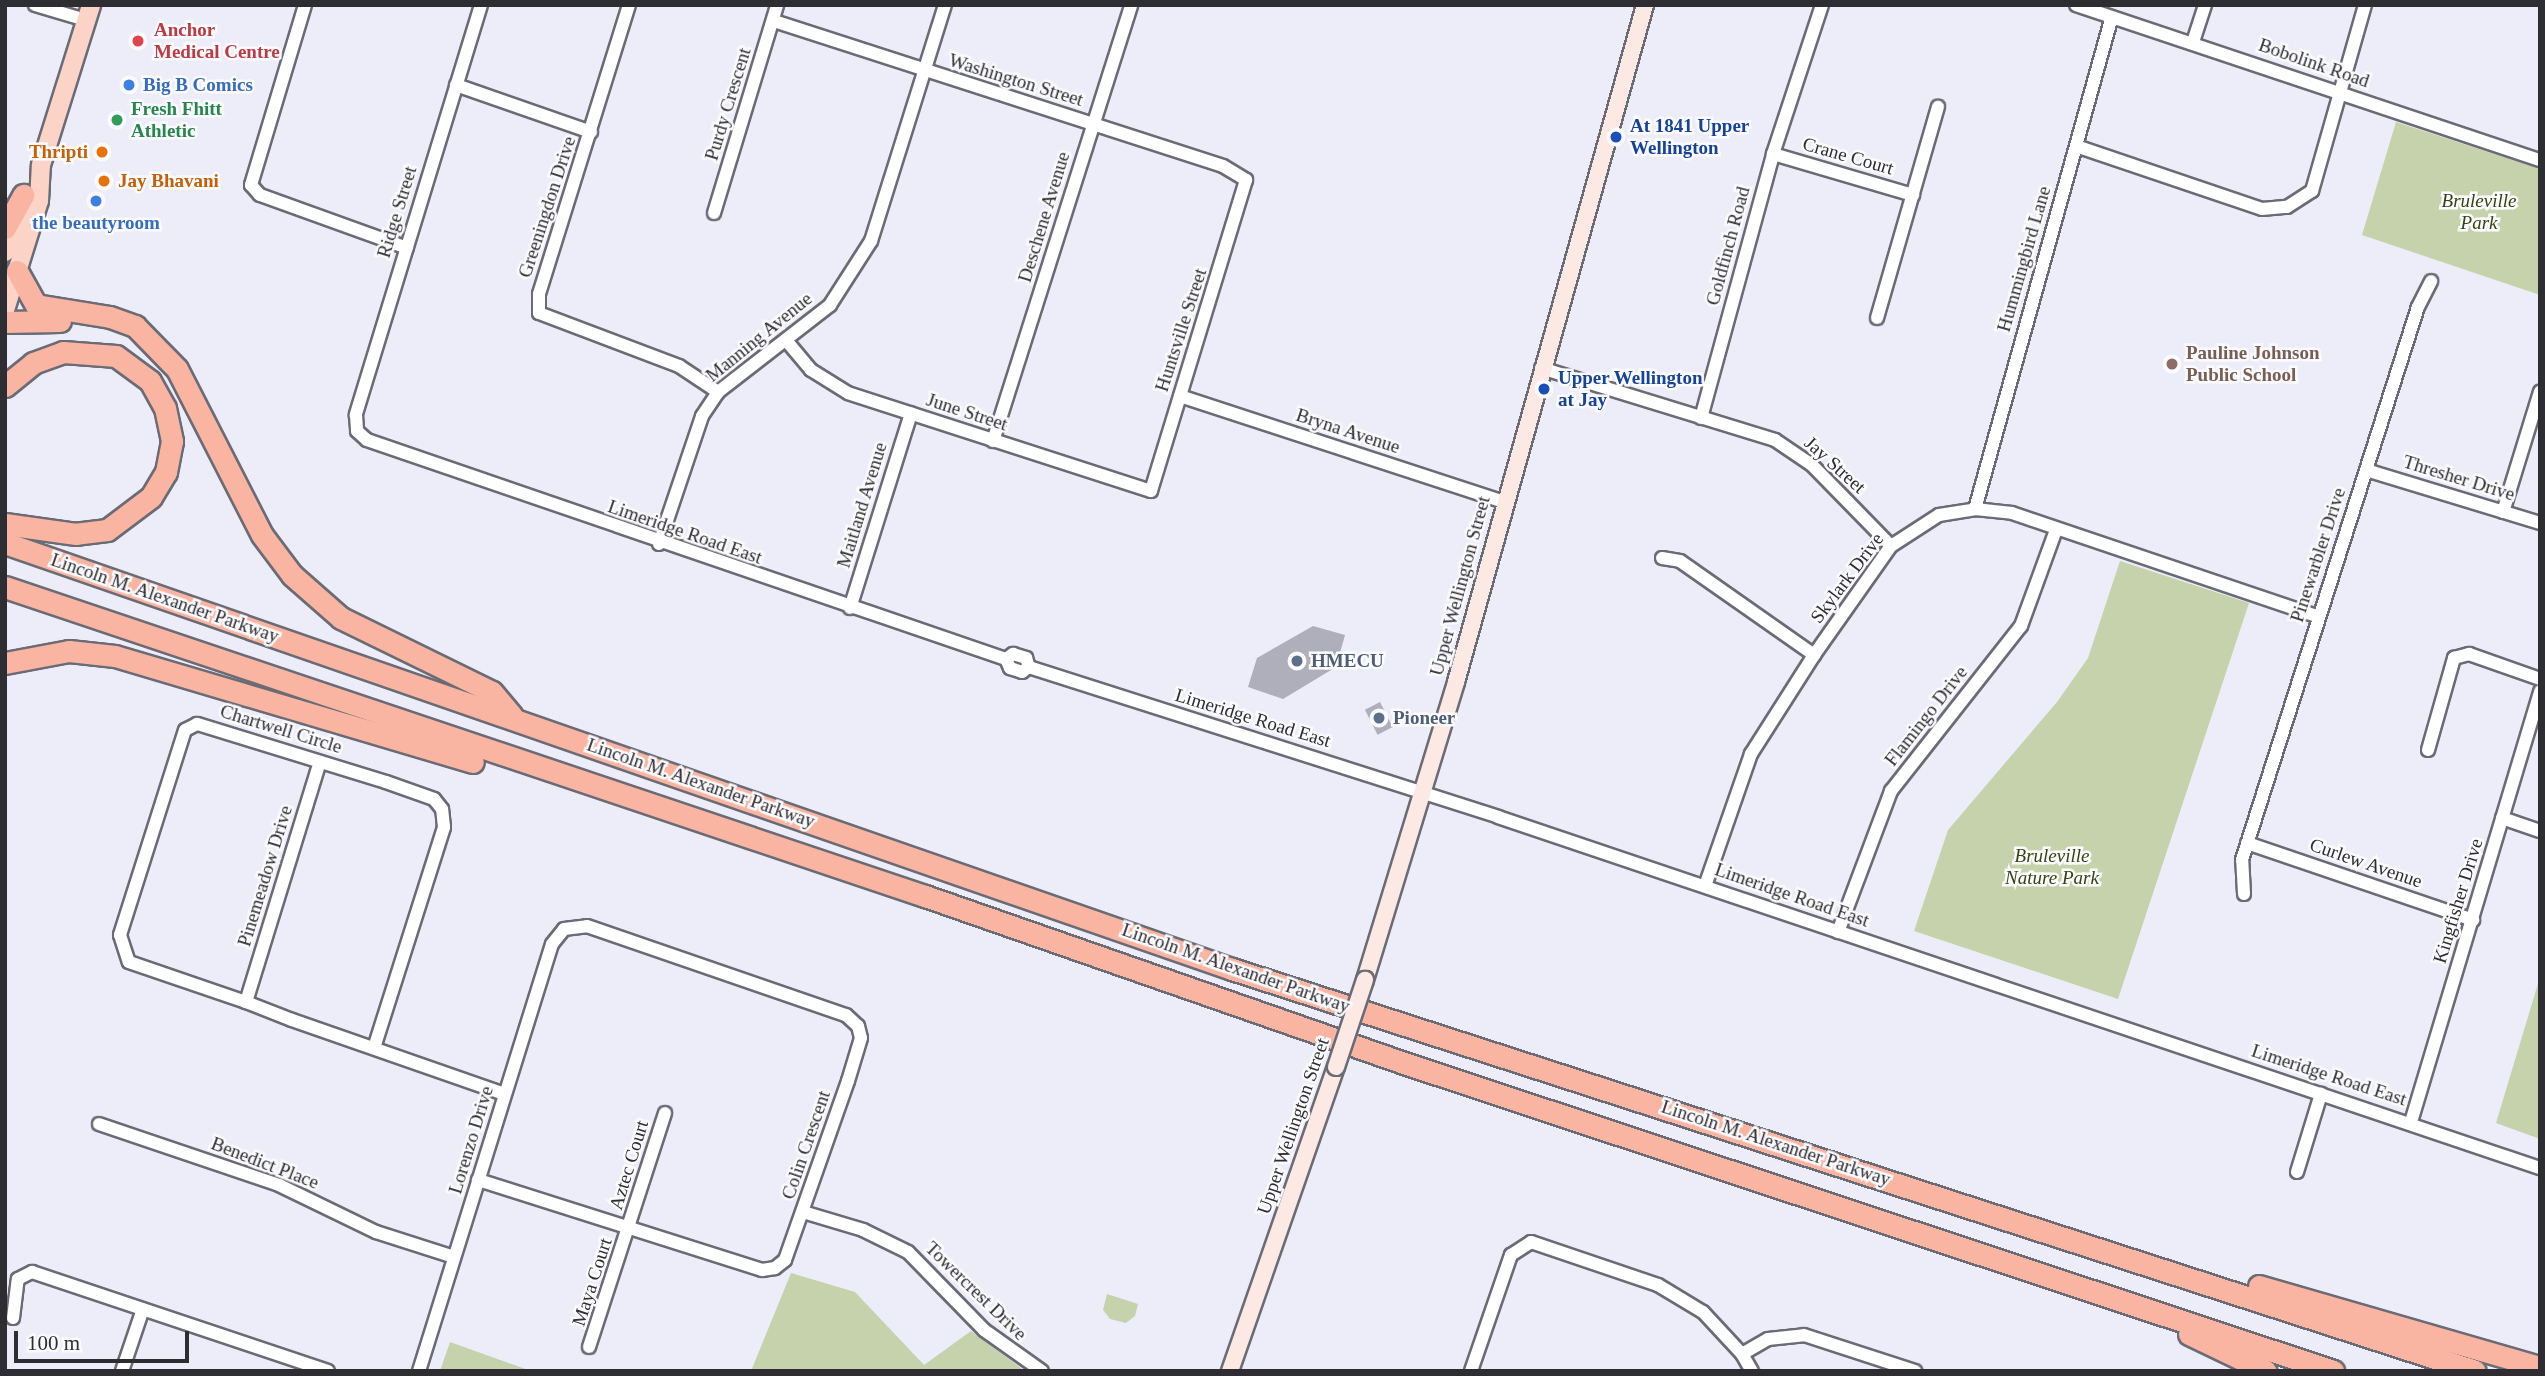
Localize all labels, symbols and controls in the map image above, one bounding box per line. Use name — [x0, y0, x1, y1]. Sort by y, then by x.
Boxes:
place label: Anchor Medical Centre — [154, 19, 280, 63]
marker: Anchor Medical Centre — [128, 31, 148, 51]
street label: Bobolink Road — [2256, 33, 2372, 93]
street label: Purdy Crescent — [700, 45, 756, 163]
street label: Washington Street — [946, 49, 1086, 111]
place label: Big B Comics — [143, 74, 253, 96]
marker: Big B Comics — [121, 77, 137, 93]
place label: Fresh Fhitt Athletic — [131, 98, 222, 142]
marker: Fresh Fhitt Athletic — [109, 112, 125, 128]
place label: At 1841 Upper Wellington — [1630, 115, 1749, 159]
marker: At 1841 Upper Wellington — [1608, 129, 1624, 145]
street label: Crane Court — [1800, 132, 1896, 180]
street label: Greeningdon Drive — [513, 133, 581, 281]
place label: Thripti — [29, 141, 88, 163]
marker: Thripti — [94, 144, 110, 160]
street label: Deschene Avenue — [1013, 149, 1075, 285]
street label: Ridge Street — [372, 164, 422, 260]
place label: Jay Bhavani — [118, 170, 219, 192]
marker: Jay Bhavani — [96, 173, 112, 189]
street label: Goldfinch Road — [1701, 184, 1755, 308]
street label: Hummingbird Lane — [1992, 184, 2056, 334]
park label: Bruleville Park — [2442, 190, 2516, 234]
marker: the beautyroom — [88, 193, 104, 209]
place label: the beautyroom — [32, 212, 160, 234]
street label: Huntsville Street — [1150, 265, 1212, 395]
street label: Manning Avenue — [701, 287, 817, 387]
place label: Pauline Johnson Public School — [2186, 342, 2320, 386]
marker: Pauline Johnson Public School — [2164, 356, 2180, 372]
place label: Upper Wellington at Jay — [1558, 367, 1703, 411]
marker: Upper Wellington at Jay — [1536, 381, 1552, 397]
street label: June Street — [924, 388, 1010, 436]
street label: Bryna Avenue — [1293, 403, 1403, 459]
street label: Jay Street — [1800, 432, 1870, 498]
street label: Maitland Avenue — [832, 439, 892, 571]
street label: Thresher Drive — [2400, 450, 2518, 506]
street label: Pinewarbler Drive — [2286, 485, 2350, 625]
street label: Upper Wellington Street — [1425, 494, 1495, 678]
street label: Limeridge Road East — [605, 495, 765, 569]
street label: Skylark Drive — [1806, 528, 1888, 628]
street label: Lincoln M. Alexander Parkway — [48, 548, 282, 648]
place label: HMECU — [1311, 650, 1384, 672]
marker: HMECU — [1289, 653, 1305, 669]
street label: Flamingo Drive — [1880, 661, 1972, 771]
street label: Limeridge Road East — [1172, 683, 1334, 753]
street label: Chartwell Circle — [217, 700, 345, 758]
place label: Pioneer — [1393, 707, 1455, 729]
marker: Pioneer — [1371, 710, 1387, 726]
street label: Lincoln M. Alexander Parkway — [584, 733, 818, 833]
street label: Pinemeadow Drive — [233, 803, 297, 949]
street label: Curlew Avenue — [2306, 833, 2426, 893]
street label: Kingfisher Drive — [2428, 836, 2488, 966]
park label: Bruleville Nature Park — [2005, 845, 2099, 889]
street label: Limeridge Road East — [1712, 858, 1872, 932]
street label: Lincoln M. Alexander Parkway — [1119, 918, 1353, 1018]
street label: Upper Wellington Street — [1252, 1035, 1334, 1217]
street label: Limeridge Road East — [2249, 1039, 2409, 1111]
street label: Lorenzo Drive — [444, 1083, 498, 1197]
street label: Colin Crescent — [777, 1088, 835, 1202]
street label: Lincoln M. Alexander Parkway — [1658, 1095, 1894, 1191]
street label: Aztec Court — [605, 1118, 653, 1212]
street label: Benedict Place — [208, 1132, 322, 1194]
street label: Maya Court — [567, 1235, 617, 1329]
street label: Towercrest Drive — [921, 1237, 1031, 1345]
scale bar — [18, 1316, 192, 1360]
text: 100 m — [27, 1331, 80, 1355]

